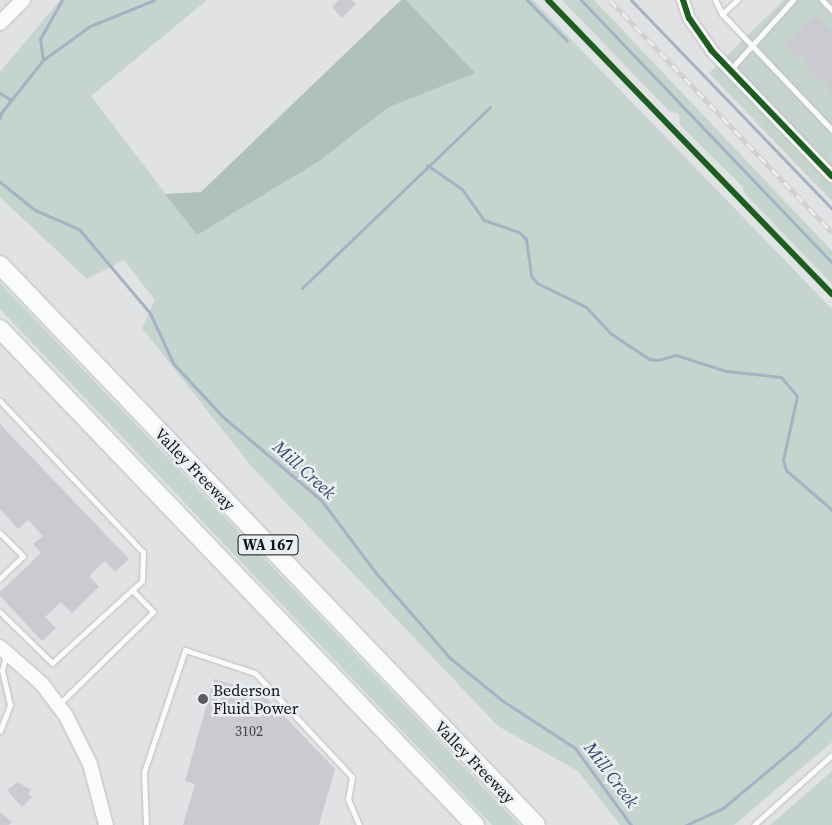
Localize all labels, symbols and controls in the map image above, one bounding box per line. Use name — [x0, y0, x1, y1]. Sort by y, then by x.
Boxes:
street label: Valley Freeway — [151, 424, 239, 514]
water label: Mill Creek — [268, 436, 340, 504]
road number: WA 167 — [237, 532, 299, 558]
place label: Bederson Fluid Power — [213, 680, 298, 718]
marker: Bederson Fluid Power — [197, 693, 209, 705]
street label: Valley Freeway — [431, 717, 519, 807]
house number: 3102 — [235, 723, 263, 739]
water label: Mill Creek — [579, 738, 643, 812]

